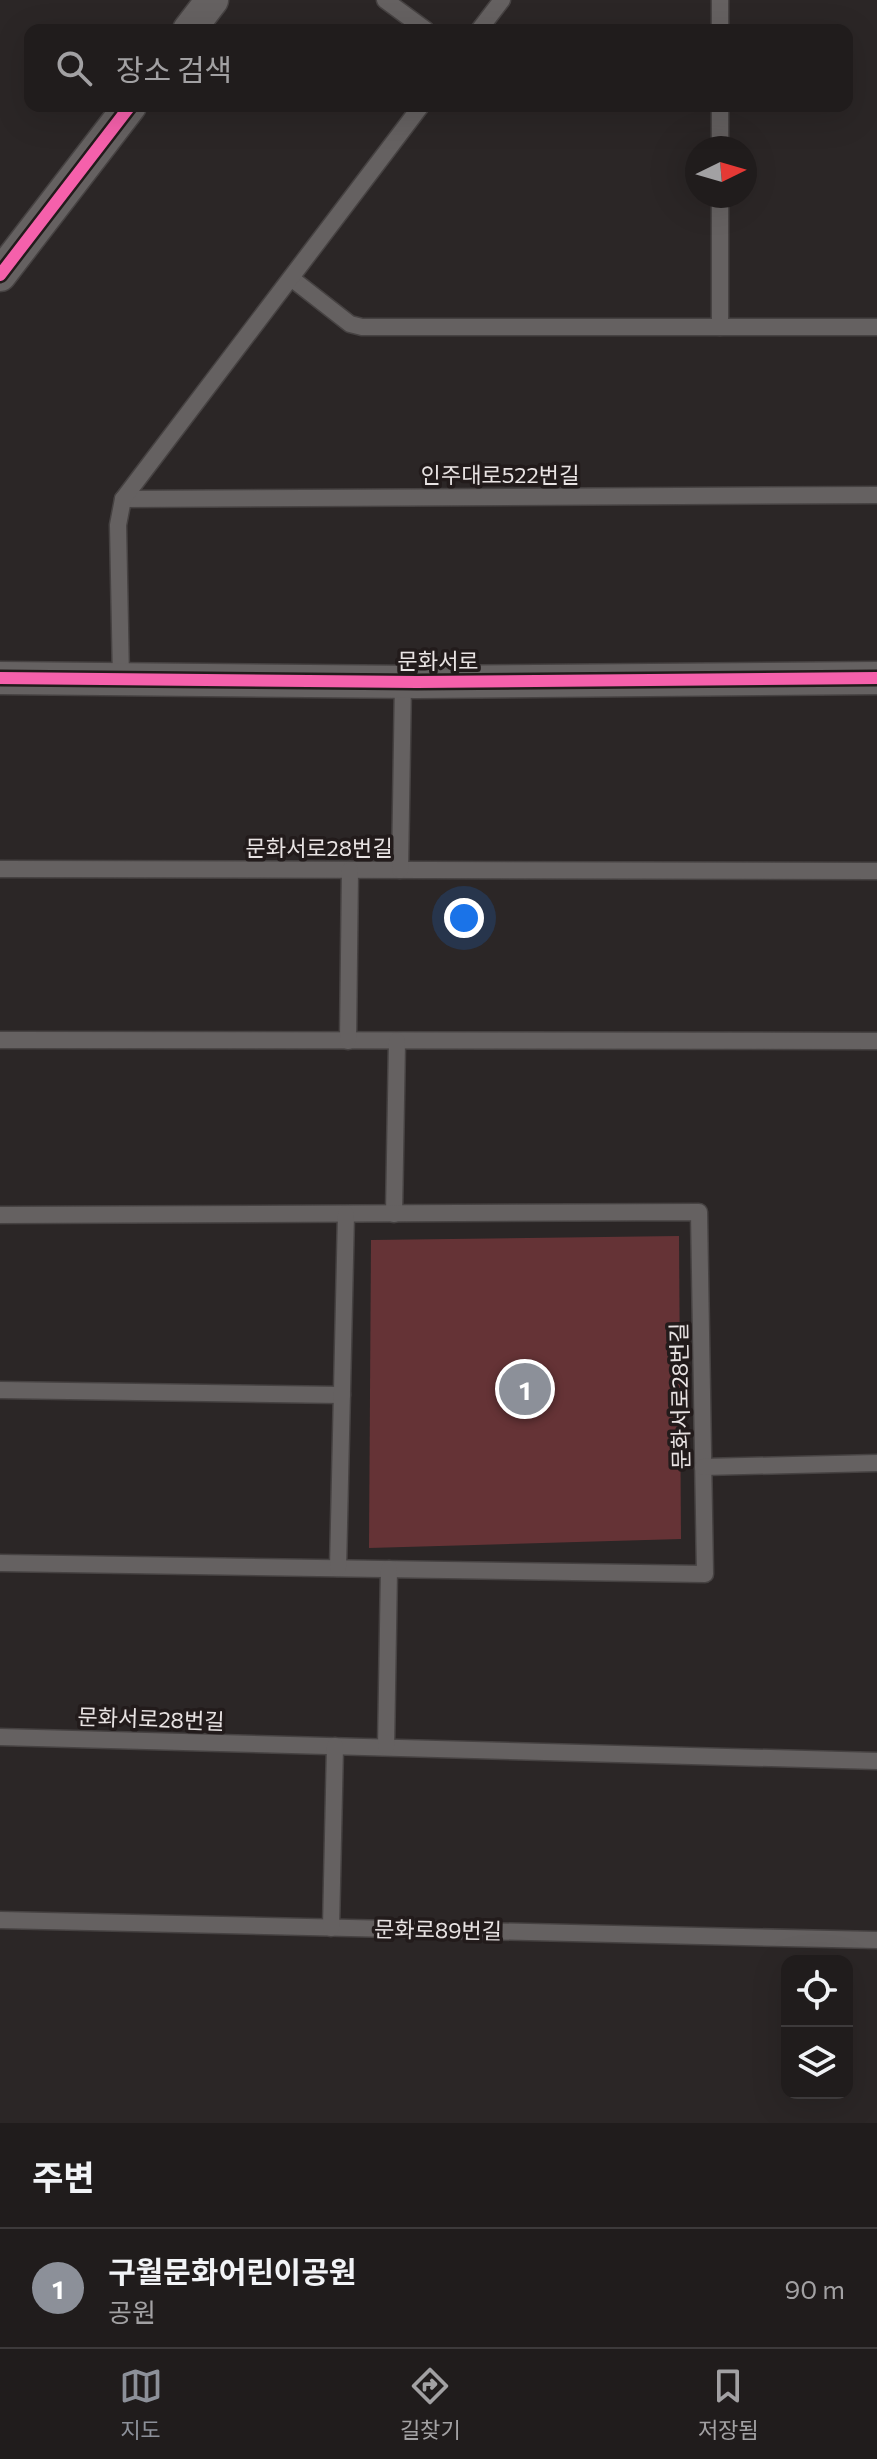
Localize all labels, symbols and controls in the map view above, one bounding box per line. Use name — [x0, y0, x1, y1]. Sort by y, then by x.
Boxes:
search box — [24, 24, 853, 112]
icon: search — [52, 46, 96, 90]
text: 장소 검색 — [116, 50, 232, 87]
north arrow — [685, 136, 757, 208]
street label: 인주대로522번길 — [421, 461, 579, 488]
street label: 문화서로 — [398, 647, 478, 674]
street label: 문화서로28번길 — [246, 834, 392, 861]
your location — [444, 898, 484, 938]
street label: 문화서로28번길 — [665, 1322, 694, 1470]
pin: 1 — [499, 1359, 551, 1419]
street label: 문화서로28번길 — [77, 1702, 225, 1735]
street label: 문화로89번길 — [374, 1915, 502, 1944]
map controls — [781, 1955, 853, 2099]
button: locate — [781, 1955, 853, 2027]
button: layers — [781, 2027, 853, 2099]
text: 주변 — [32, 2155, 95, 2197]
text: 구월문화어린이공원 — [108, 2252, 356, 2289]
text: 1 — [52, 2273, 64, 2304]
text: 90 m — [785, 2273, 845, 2304]
text: 공원 — [108, 2296, 156, 2327]
tab: 지도 — [119, 2364, 163, 2444]
tab: 길찾기 — [400, 2364, 460, 2444]
tab: 저장됨 — [698, 2364, 758, 2444]

